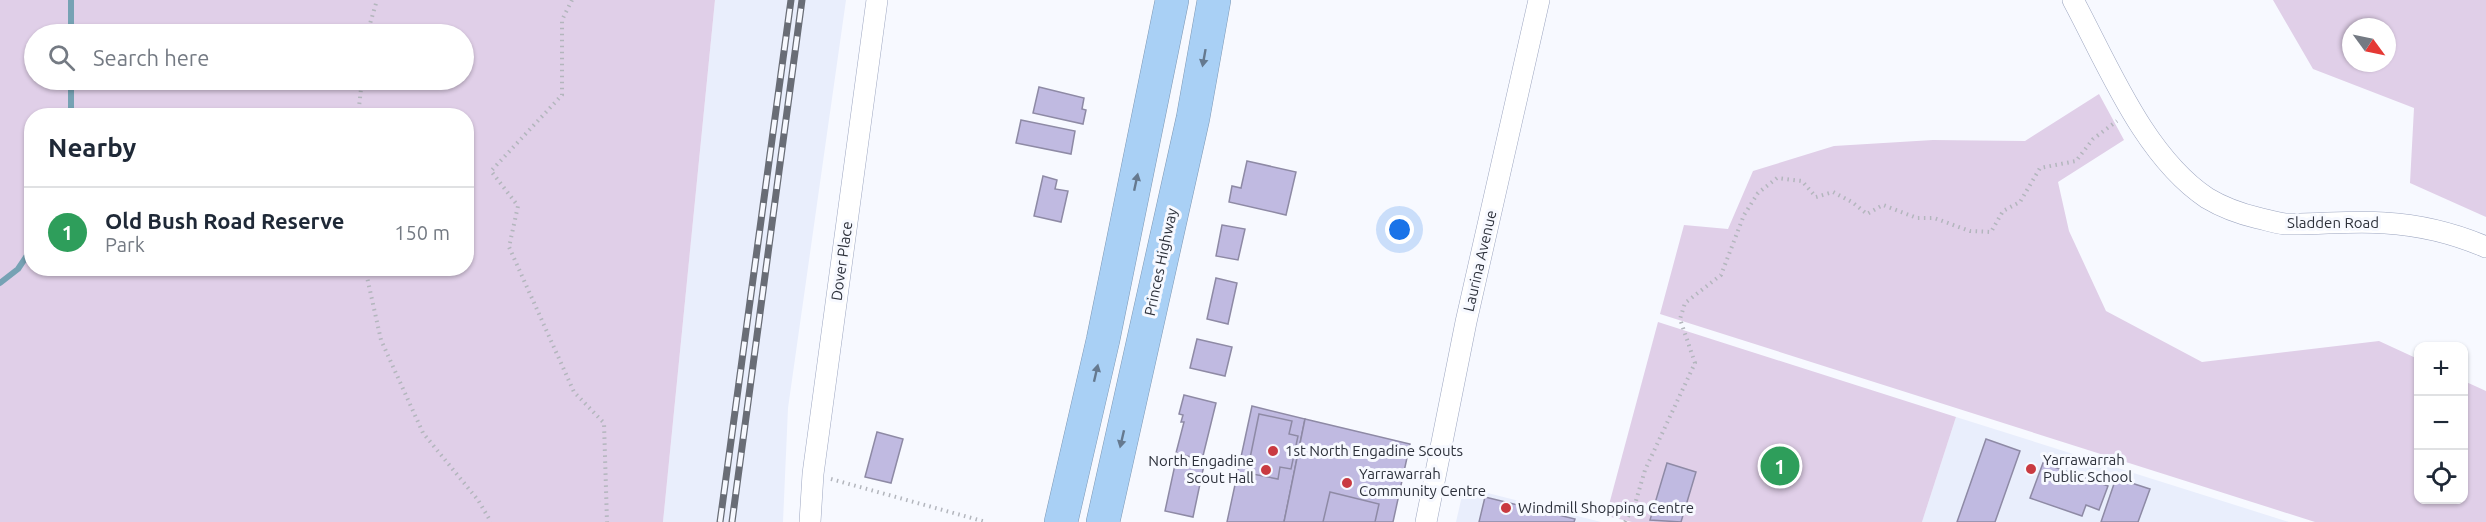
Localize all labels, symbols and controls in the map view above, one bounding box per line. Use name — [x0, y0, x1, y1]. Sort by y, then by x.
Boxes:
north arrow — [2342, 18, 2396, 72]
search box — [24, 24, 474, 90]
icon: search — [45, 41, 78, 74]
text: Search here — [93, 45, 209, 70]
one-way arrow — [1199, 48, 1208, 67]
text: Nearby — [48, 133, 136, 162]
one-way arrow — [1132, 172, 1141, 191]
street label: Princes Highway — [1141, 206, 1180, 317]
text: Old Bush Road Reserve — [105, 208, 345, 233]
street label: Laurina Avenue — [1460, 209, 1499, 313]
street label: Sladden Road — [2287, 214, 2379, 231]
your location — [1385, 215, 1414, 244]
street label: Dover Place — [828, 220, 855, 302]
text: 1 — [62, 221, 73, 244]
text: 150 m — [394, 221, 450, 244]
text: Park — [105, 233, 145, 256]
map controls — [2414, 342, 2468, 504]
button: + — [2414, 342, 2468, 396]
one-way arrow — [1092, 363, 1101, 382]
button: − — [2414, 396, 2468, 450]
one-way arrow — [1116, 429, 1126, 448]
place label: 1st North Engadine Scouts — [1285, 442, 1463, 459]
marker: 1st North Engadine Scouts — [1266, 444, 1280, 458]
pin: 1 — [1760, 444, 1800, 488]
button: locate — [2414, 450, 2468, 504]
place label: Yarrawarrah Public School — [2043, 451, 2132, 485]
place label: North Engadine Scout Hall — [1148, 452, 1254, 486]
marker: Yarrawarrah Public School — [2024, 462, 2038, 476]
marker: North Engadine Scout Hall — [1259, 463, 1273, 477]
place label: Yarrawarrah Community Centre — [1359, 465, 1486, 499]
marker: Yarrawarrah Community Centre — [1340, 476, 1354, 490]
place label: Windmill Shopping Centre — [1518, 499, 1694, 516]
marker: Windmill Shopping Centre — [1499, 501, 1513, 515]

